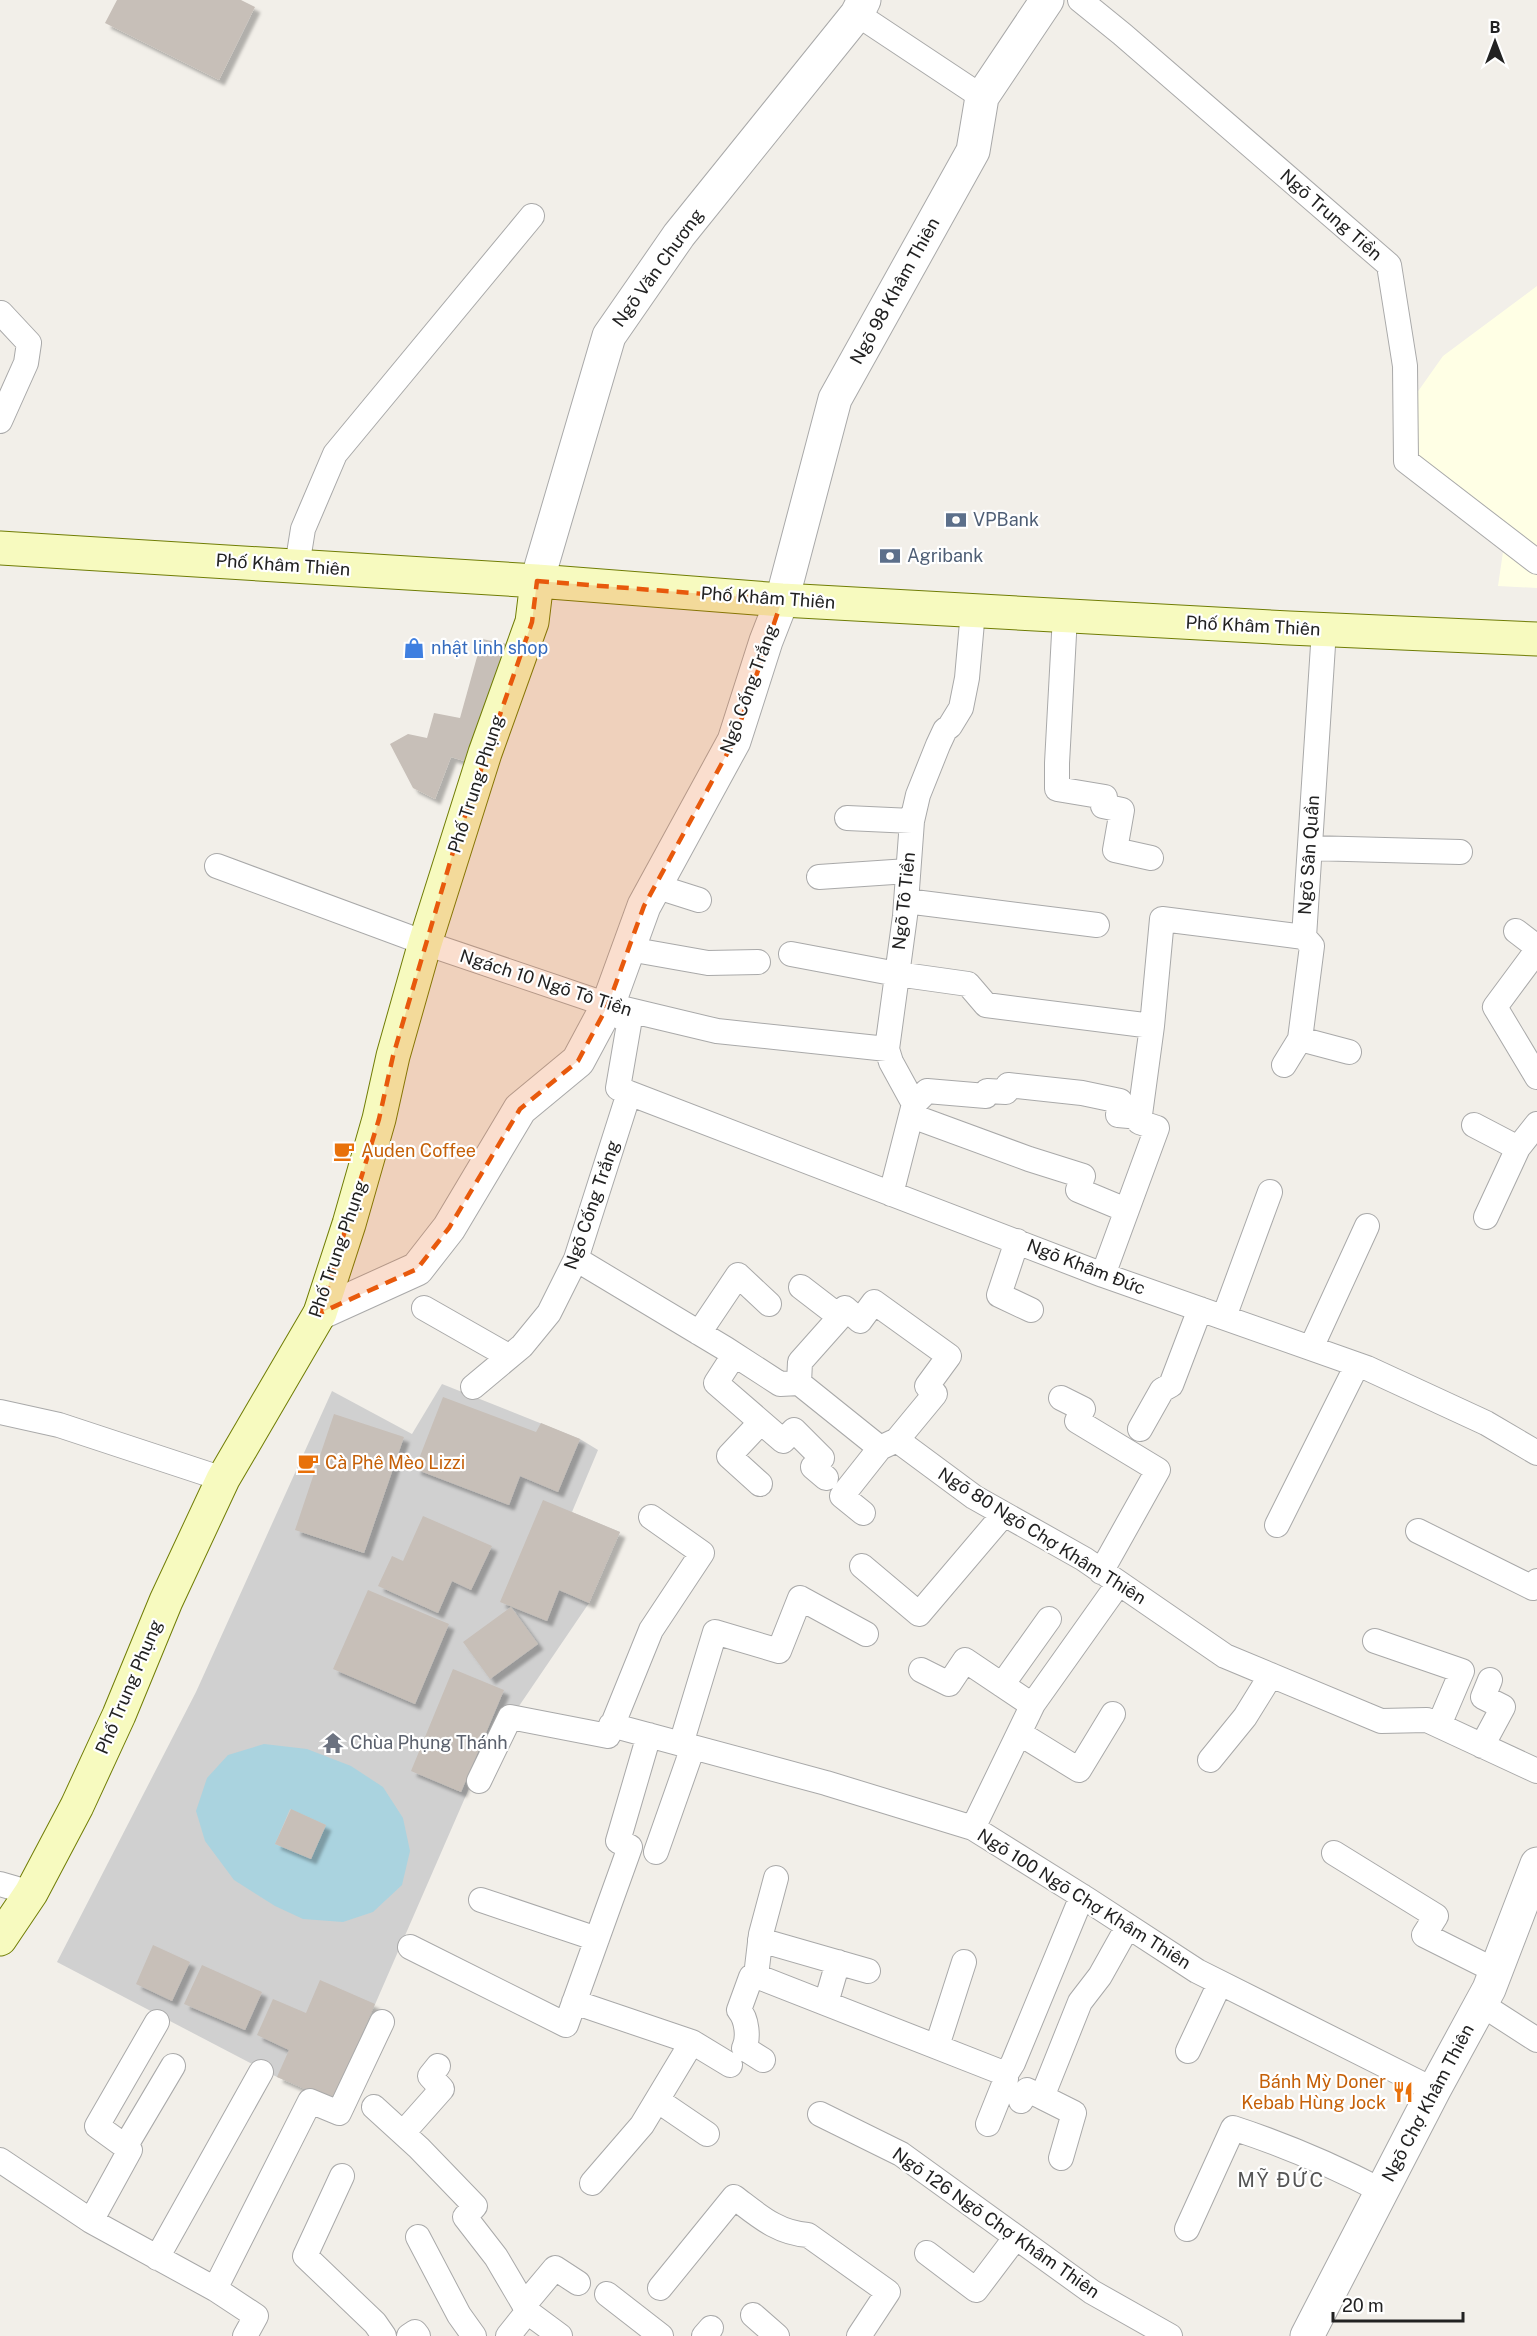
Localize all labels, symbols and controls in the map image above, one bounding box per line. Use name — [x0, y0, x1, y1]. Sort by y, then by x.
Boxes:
north arrow — [1465, 12, 1525, 72]
text: B — [1490, 18, 1501, 37]
street label: Ngõ Trung Tiền — [1276, 165, 1387, 265]
street label: Ngõ Văn Chương — [608, 205, 708, 331]
street label: Ngõ 98 Khâm Thiên — [845, 214, 944, 368]
bank icon: VPBank — [944, 508, 968, 532]
place label: VPBank — [973, 509, 1039, 530]
bank icon: Agribank — [878, 544, 902, 568]
place label: Agribank — [907, 545, 983, 566]
street label: Phố Khâm Thiên — [215, 549, 351, 580]
street label: Phố Khâm Thiên — [700, 582, 836, 613]
street label: Phố Khâm Thiên — [1185, 611, 1321, 640]
street label: Ngõ Cống Trắng — [715, 622, 782, 756]
shop icon: nhật linh shop — [402, 636, 426, 660]
place label: nhật linh shop — [431, 637, 548, 658]
street label: Phố Trung Phụng — [443, 712, 508, 856]
street label: Ngõ Sân Quần — [1294, 794, 1323, 915]
street label: Ngõ Tô Tiền — [888, 851, 919, 951]
street label: Ngách 10 Ngõ Tô Tiền — [457, 945, 635, 1020]
street label: Ngõ Cống Trắng — [560, 1137, 624, 1272]
cafe icon: Auden Coffee — [332, 1139, 356, 1163]
place label: Auden Coffee — [361, 1140, 476, 1161]
street label: Phố Trung Phụng — [304, 1177, 371, 1320]
street label: Ngõ Khâm Đức — [1024, 1234, 1148, 1299]
cafe icon: Cà Phê Mèo Lizzi — [296, 1451, 320, 1475]
place label: Cà Phê Mèo Lizzi — [325, 1452, 465, 1473]
street label: Ngõ 80 Ngõ Chợ Khâm Thiên — [934, 1463, 1150, 1608]
street label: Phố Trung Phụng — [91, 1616, 166, 1757]
temple icon: Chùa Phụng Thánh — [321, 1731, 345, 1755]
place label: Chùa Phụng Thánh — [350, 1732, 508, 1753]
street label: Ngõ 100 Ngõ Chợ Khâm Thiên — [974, 1824, 1195, 1973]
street label: Ngõ Chợ Khâm Thiên — [1377, 2020, 1478, 2185]
place label: Bánh Mỳ Doner Kebab Hùng Jock — [1241, 2071, 1386, 2113]
restaurant icon: Bánh Mỳ Doner Kebab Hùng Jock — [1391, 2080, 1415, 2104]
street label: Ngõ 126 Ngõ Chợ Khâm Thiên — [889, 2143, 1104, 2302]
district label: MỸ ĐỨC — [1237, 2167, 1325, 2192]
scale bar — [1333, 2285, 1464, 2323]
text: 20 m — [1342, 2295, 1384, 2316]

